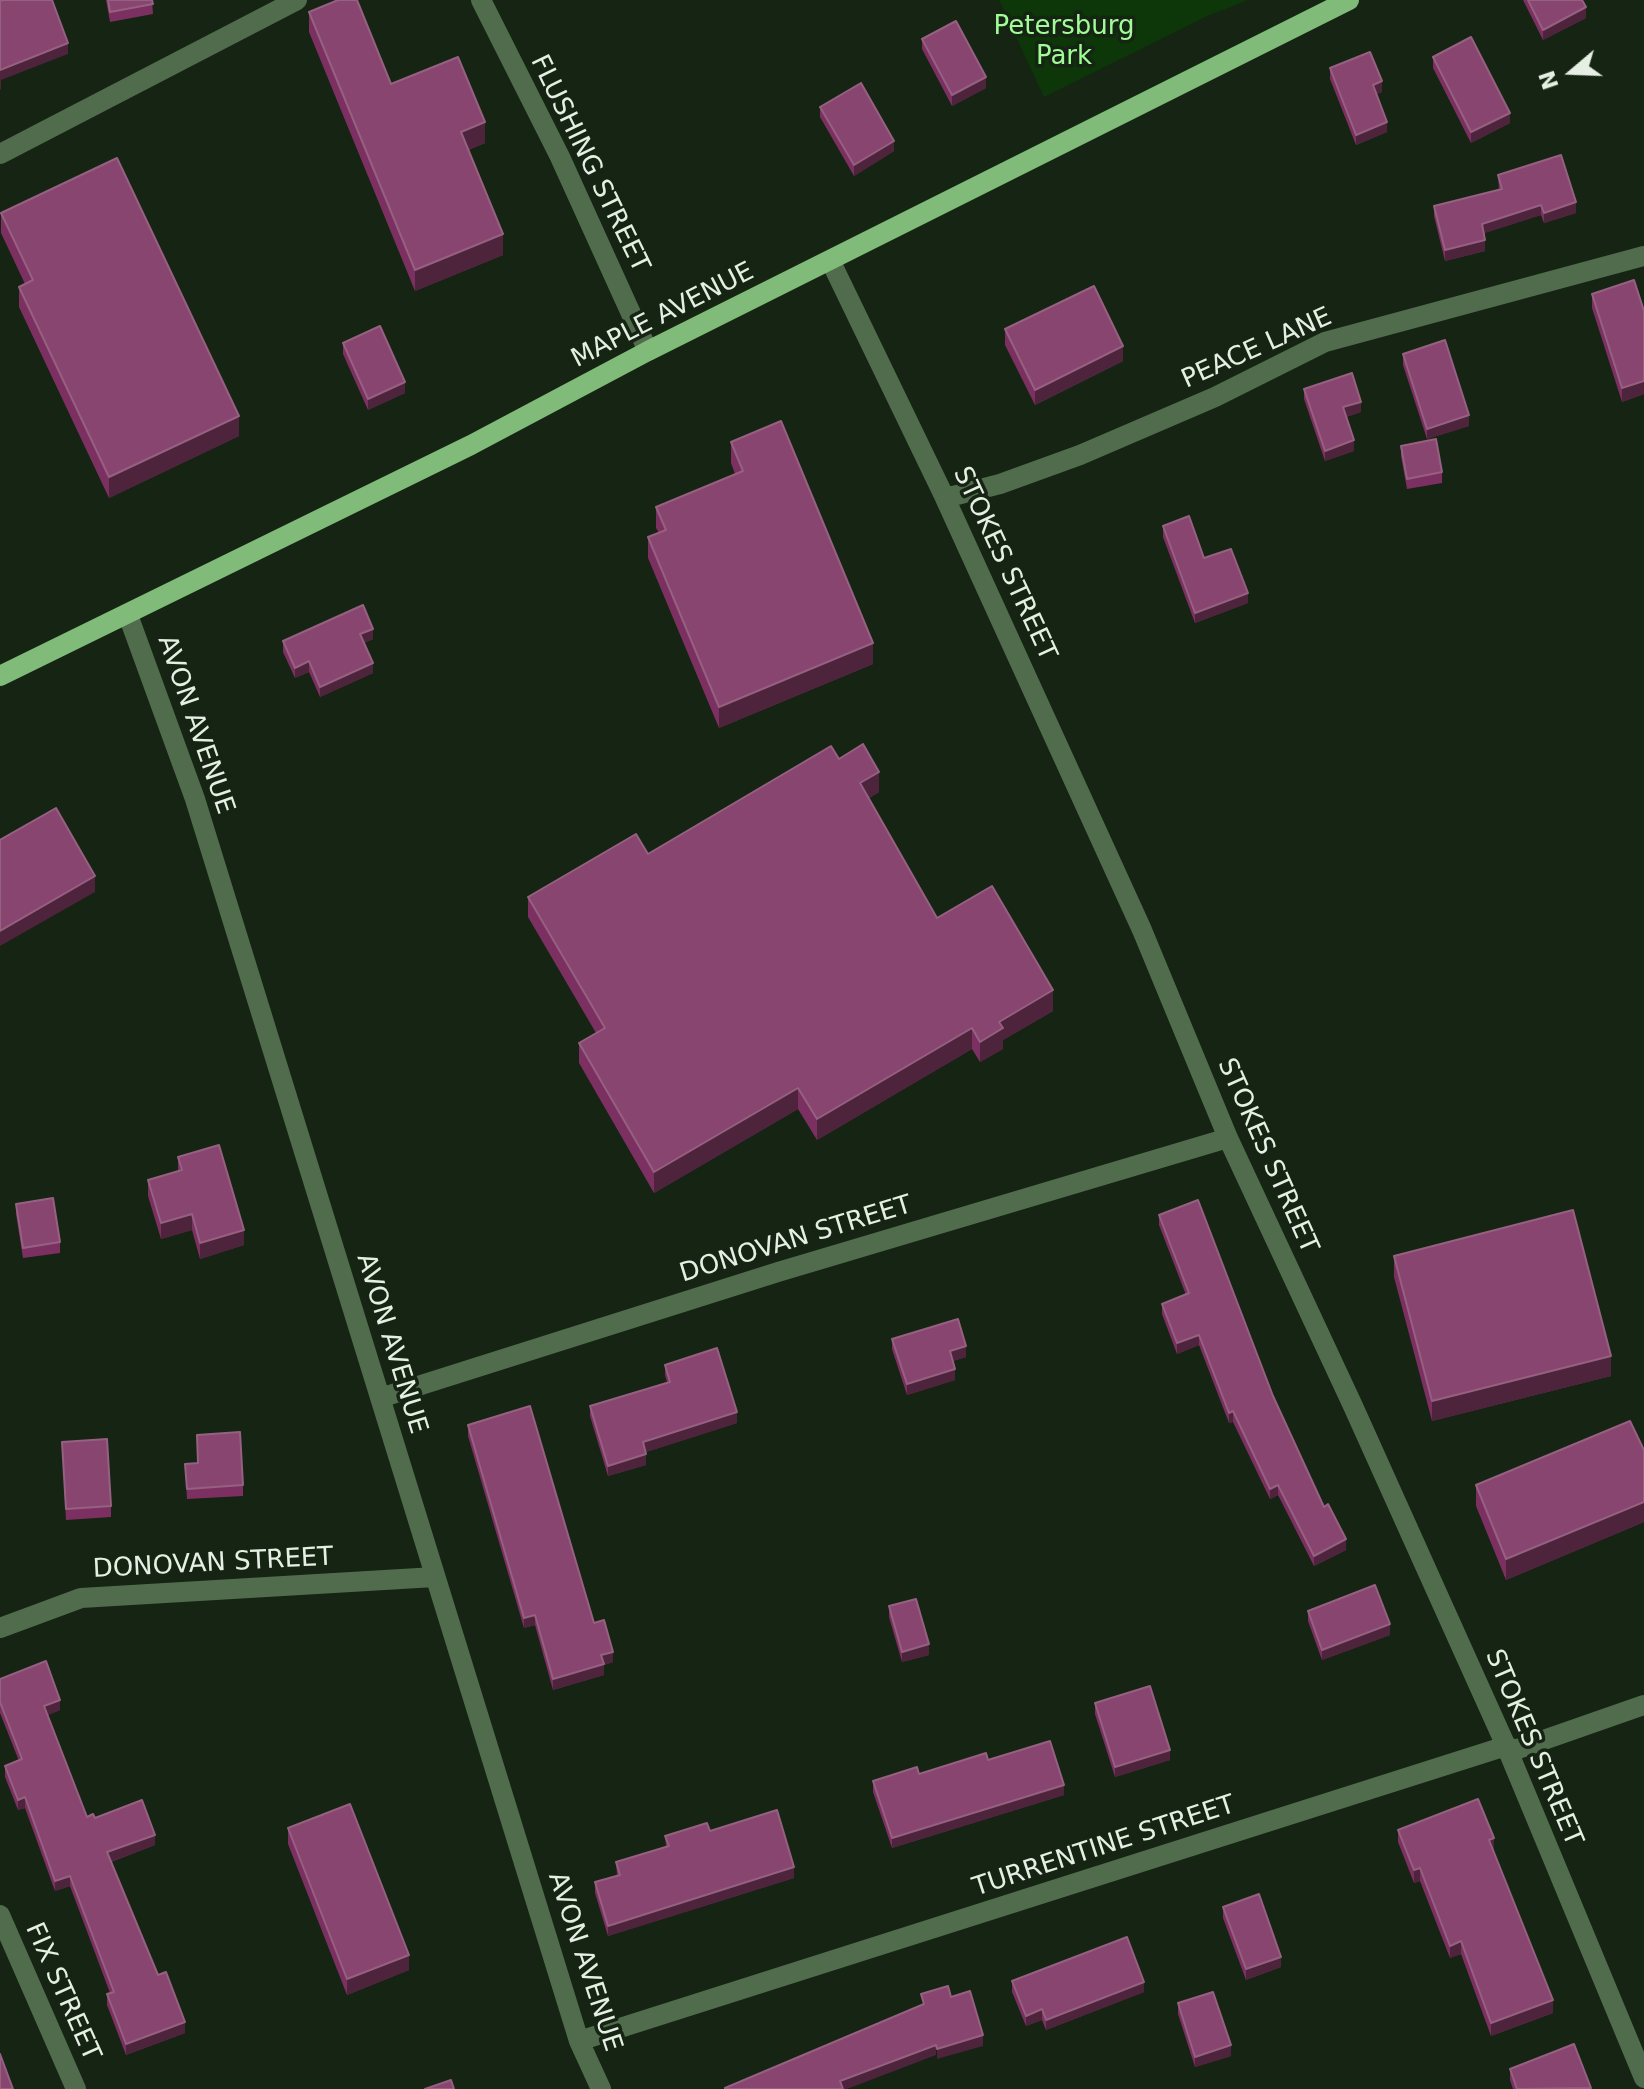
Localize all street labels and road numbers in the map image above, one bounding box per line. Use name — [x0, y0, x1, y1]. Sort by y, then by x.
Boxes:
street label: FLUSHING STREET — [523, 50, 655, 278]
street label: MAPLE AVENUE — [567, 257, 759, 375]
street label: PEACE LANE — [1177, 302, 1337, 396]
street label: STOKES STREET — [945, 462, 1063, 666]
street label: AVON AVENUE — [150, 632, 240, 818]
street label: STOKES STREET — [1210, 1054, 1324, 1258]
street label: DONOVAN STREET — [676, 1190, 916, 1290]
street label: AVON AVENUE — [349, 1250, 433, 1438]
street label: DONOVAN STREET — [92, 1542, 334, 1586]
street label: STOKES STREET — [1478, 1645, 1588, 1851]
street label: TURRENTINE STREET — [969, 1790, 1239, 1904]
street label: AVON AVENUE — [540, 1868, 628, 2056]
street label: FIX STREET — [18, 1918, 106, 2066]

